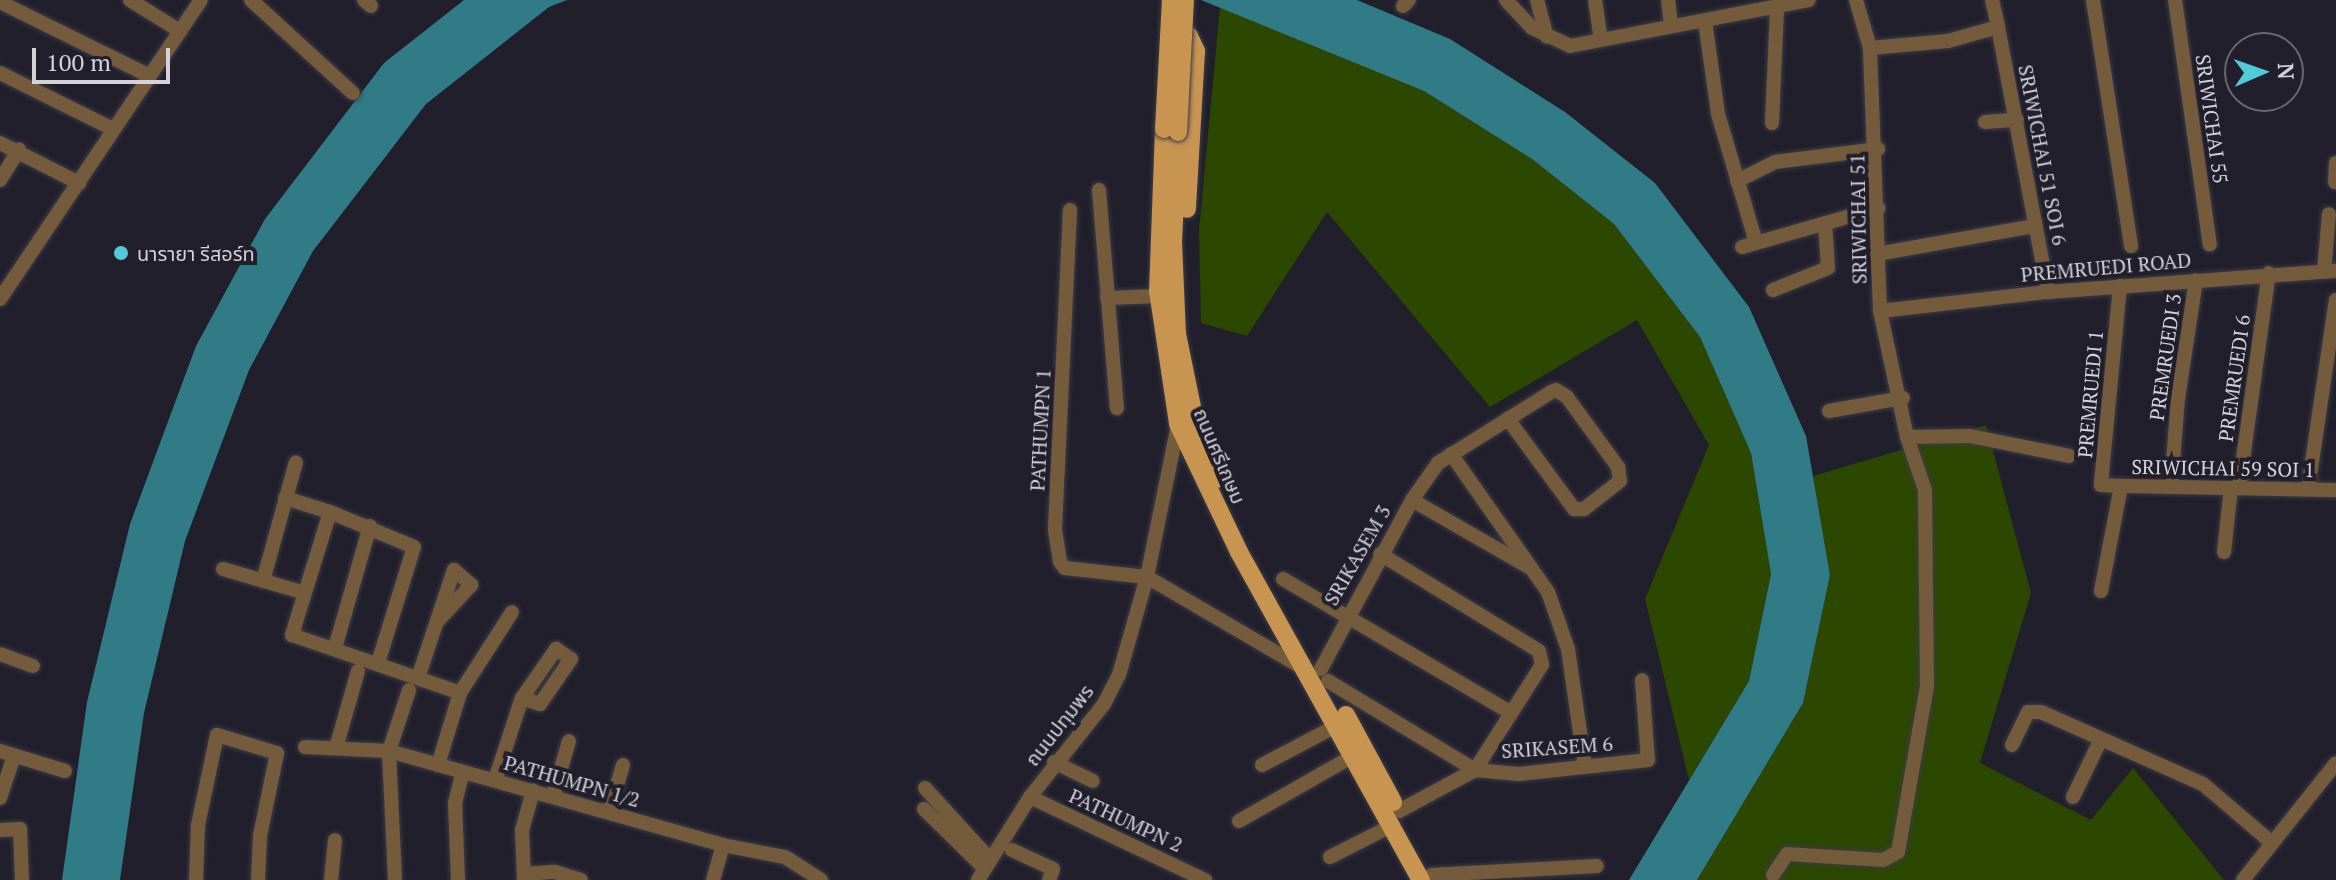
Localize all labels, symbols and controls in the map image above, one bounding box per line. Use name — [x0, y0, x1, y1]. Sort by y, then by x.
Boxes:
scale bar — [36, 32, 174, 82]
north arrow — [2224, 32, 2304, 112]
text: 100 m — [46, 46, 111, 78]
street label: SRIWICHAI 55 — [2191, 53, 2233, 185]
text: N — [2272, 62, 2301, 80]
street label: SRIWICHAI 51 SOI 6 — [2014, 63, 2072, 247]
street label: SRIWICHAI 51 — [1845, 154, 1871, 284]
place label: นารายา รีสอร์ท — [137, 241, 255, 265]
marker: นารายา รีสอร์ท — [112, 244, 130, 262]
street label: PREMRUEDI ROAD — [2020, 248, 2192, 286]
street label: PREMRUEDI 3 — [2144, 292, 2186, 422]
street label: PREMRUEDI 6 — [2213, 313, 2255, 443]
street label: PREMRUEDI 1 — [2072, 329, 2108, 459]
street label: PATHUMPN 1 — [1025, 368, 1055, 492]
street label: ถนนศรีเกษม — [1189, 404, 1251, 508]
street label: SRIWICHAI 59 SOI 1 — [2131, 454, 2315, 482]
street label: SRIKASEM 3 — [1319, 501, 1395, 609]
street label: ถนนปทุมพร — [1020, 679, 1098, 771]
street label: SRIKASEM 6 — [1500, 731, 1614, 763]
street label: PATHUMPN 1/2 — [501, 750, 643, 812]
street label: PATHUMPN 2 — [1066, 783, 1186, 857]

